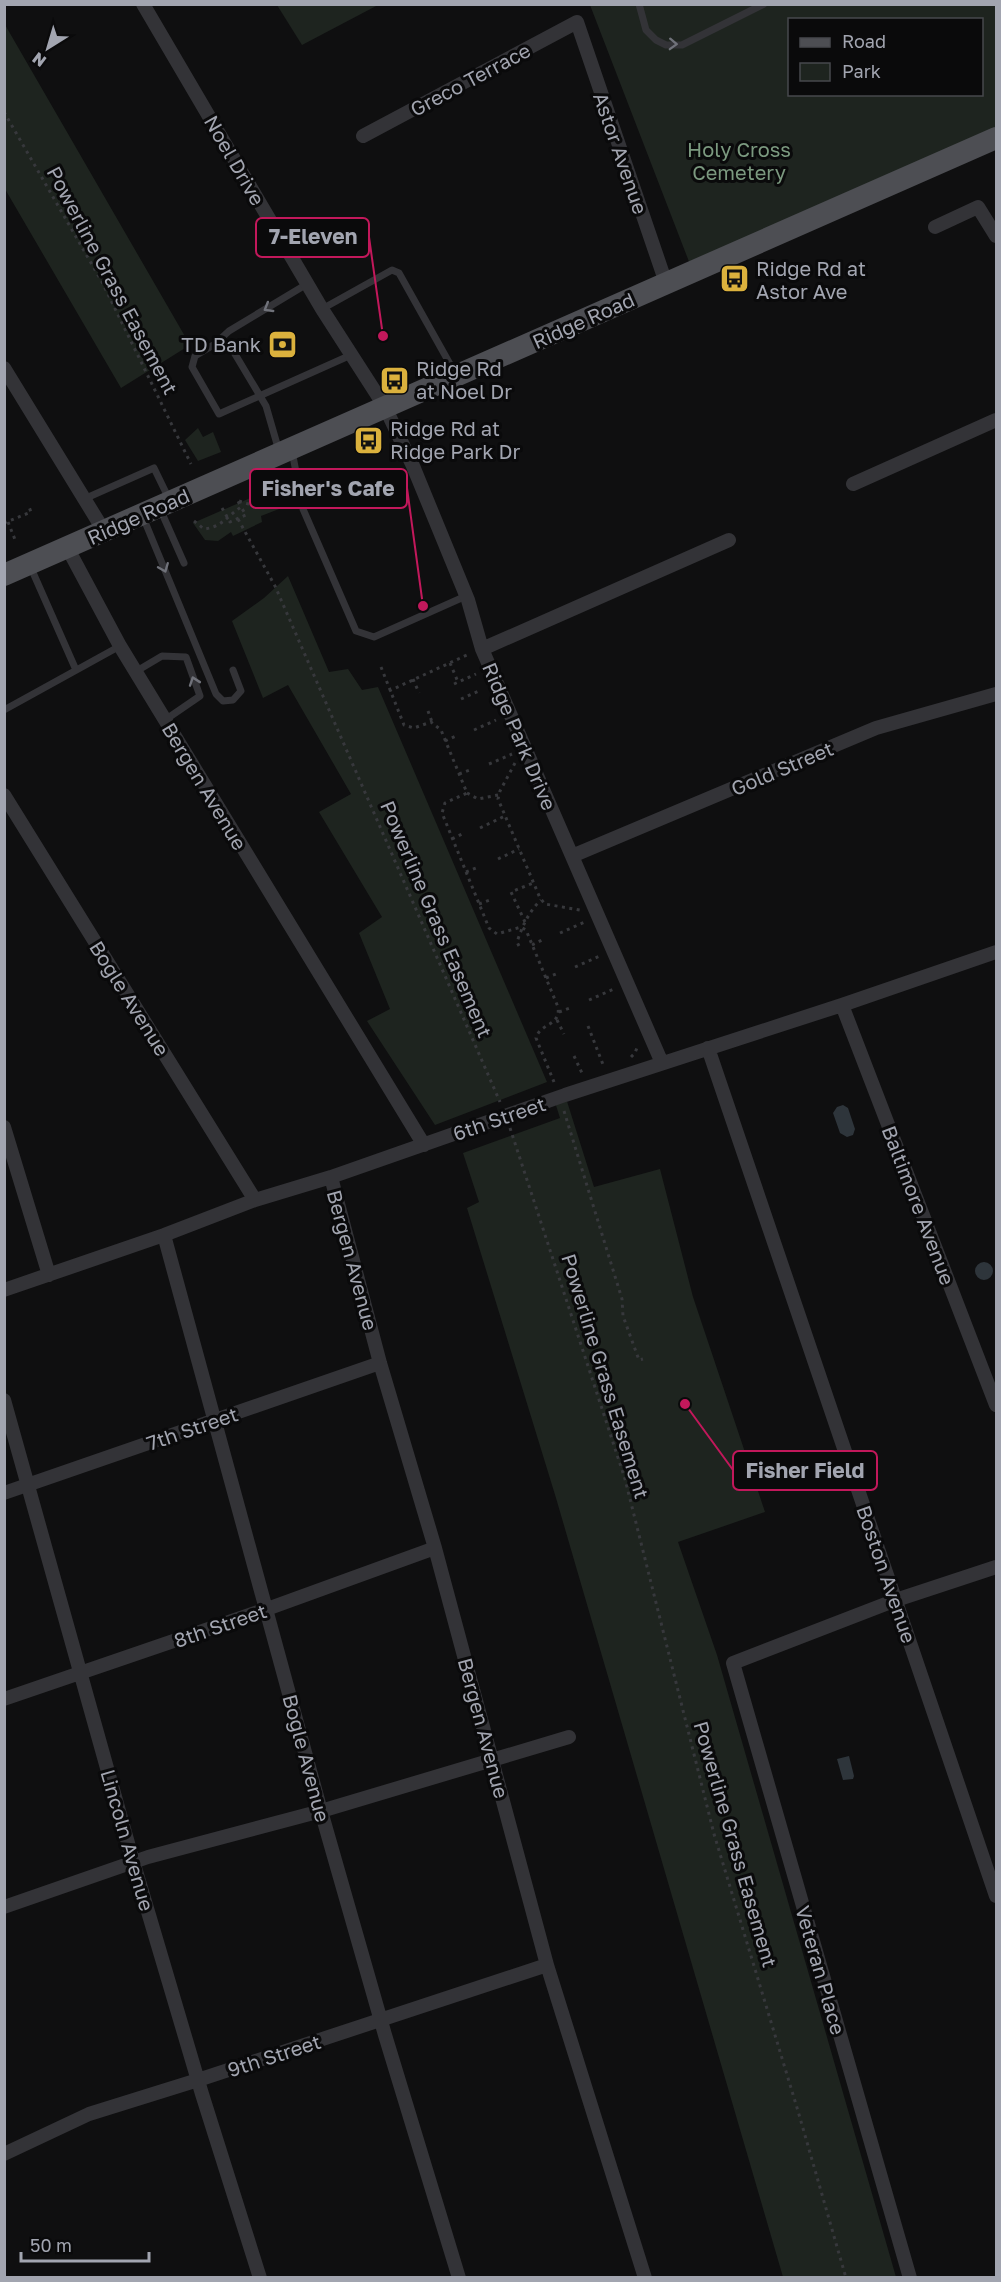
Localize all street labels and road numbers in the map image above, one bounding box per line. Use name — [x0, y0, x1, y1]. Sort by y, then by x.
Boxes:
street label: Greco Terrace — [406, 37, 534, 121]
street label: Astor Avenue — [589, 89, 653, 217]
street label: Noel Drive — [200, 111, 270, 209]
street label: Powerline Grass Easement — [43, 162, 183, 398]
street label: Ridge Road — [528, 287, 638, 353]
street label: Ridge Road — [83, 483, 193, 549]
street label: Ridge Park Drive — [478, 659, 562, 813]
street label: Bergen Avenue — [158, 718, 252, 854]
street label: Gold Street — [727, 736, 837, 800]
street label: Powerline Grass Easement — [376, 797, 498, 1041]
street label: Bogle Avenue — [85, 936, 175, 1060]
street label: 6th Street — [449, 1091, 549, 1145]
street label: Baltimore Avenue — [878, 1122, 960, 1288]
street label: Bergen Avenue — [323, 1187, 383, 1333]
street label: Powerline Grass Easement — [557, 1251, 655, 1501]
street label: 7th Street — [143, 1401, 241, 1455]
street label: Boston Avenue — [852, 1502, 922, 1646]
street label: 8th Street — [170, 1598, 270, 1652]
street label: Bergen Avenue — [454, 1655, 514, 1801]
street label: Bogle Avenue — [278, 1692, 336, 1824]
street label: Powerline Grass Easement — [689, 1718, 783, 1970]
street label: Lincoln Avenue — [96, 1766, 160, 1914]
street label: Veteran Place — [791, 1903, 851, 2037]
street label: 9th Street — [224, 2029, 324, 2081]

